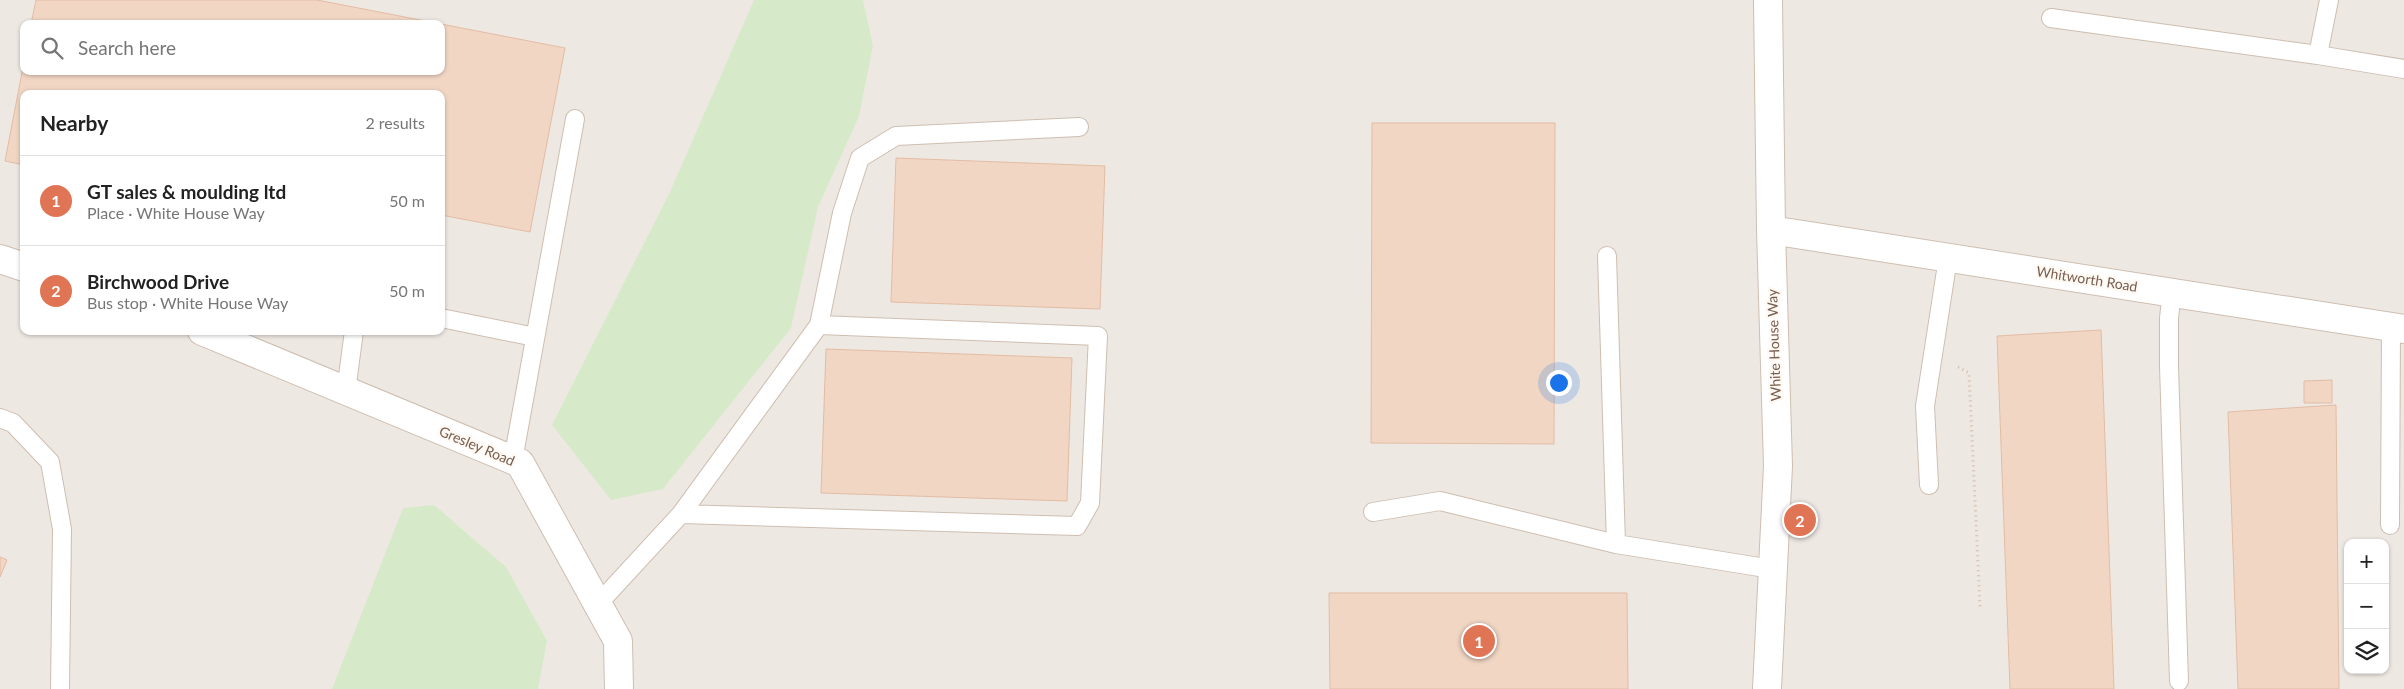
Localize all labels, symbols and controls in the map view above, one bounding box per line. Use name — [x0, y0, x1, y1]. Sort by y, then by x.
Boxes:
search box — [20, 20, 445, 75]
icon: search — [38, 34, 66, 62]
text: Search here — [78, 36, 176, 59]
text: Nearby — [40, 110, 108, 135]
text: 2 results — [365, 113, 425, 132]
text: GT sales & moulding ltd — [87, 180, 286, 203]
text: 1 — [51, 191, 61, 210]
text: 50 m — [389, 191, 425, 210]
text: Place · White House Way — [87, 203, 265, 222]
street label: Whitworth Road — [2035, 262, 2139, 295]
text: Birchwood Drive — [87, 270, 229, 293]
text: 2 — [51, 281, 61, 300]
text: 50 m — [389, 281, 425, 300]
street label: White House Way — [1763, 288, 1784, 401]
text: Bus stop · White House Way — [87, 293, 288, 312]
your location — [1546, 370, 1572, 396]
street label: Gresley Road — [437, 422, 518, 469]
pin: 2 — [1784, 501, 1816, 539]
map controls — [2344, 539, 2389, 674]
button: + — [2344, 539, 2389, 584]
button: − — [2344, 584, 2389, 629]
pin: 1 — [1463, 622, 1495, 660]
button: layers — [2344, 629, 2389, 674]

